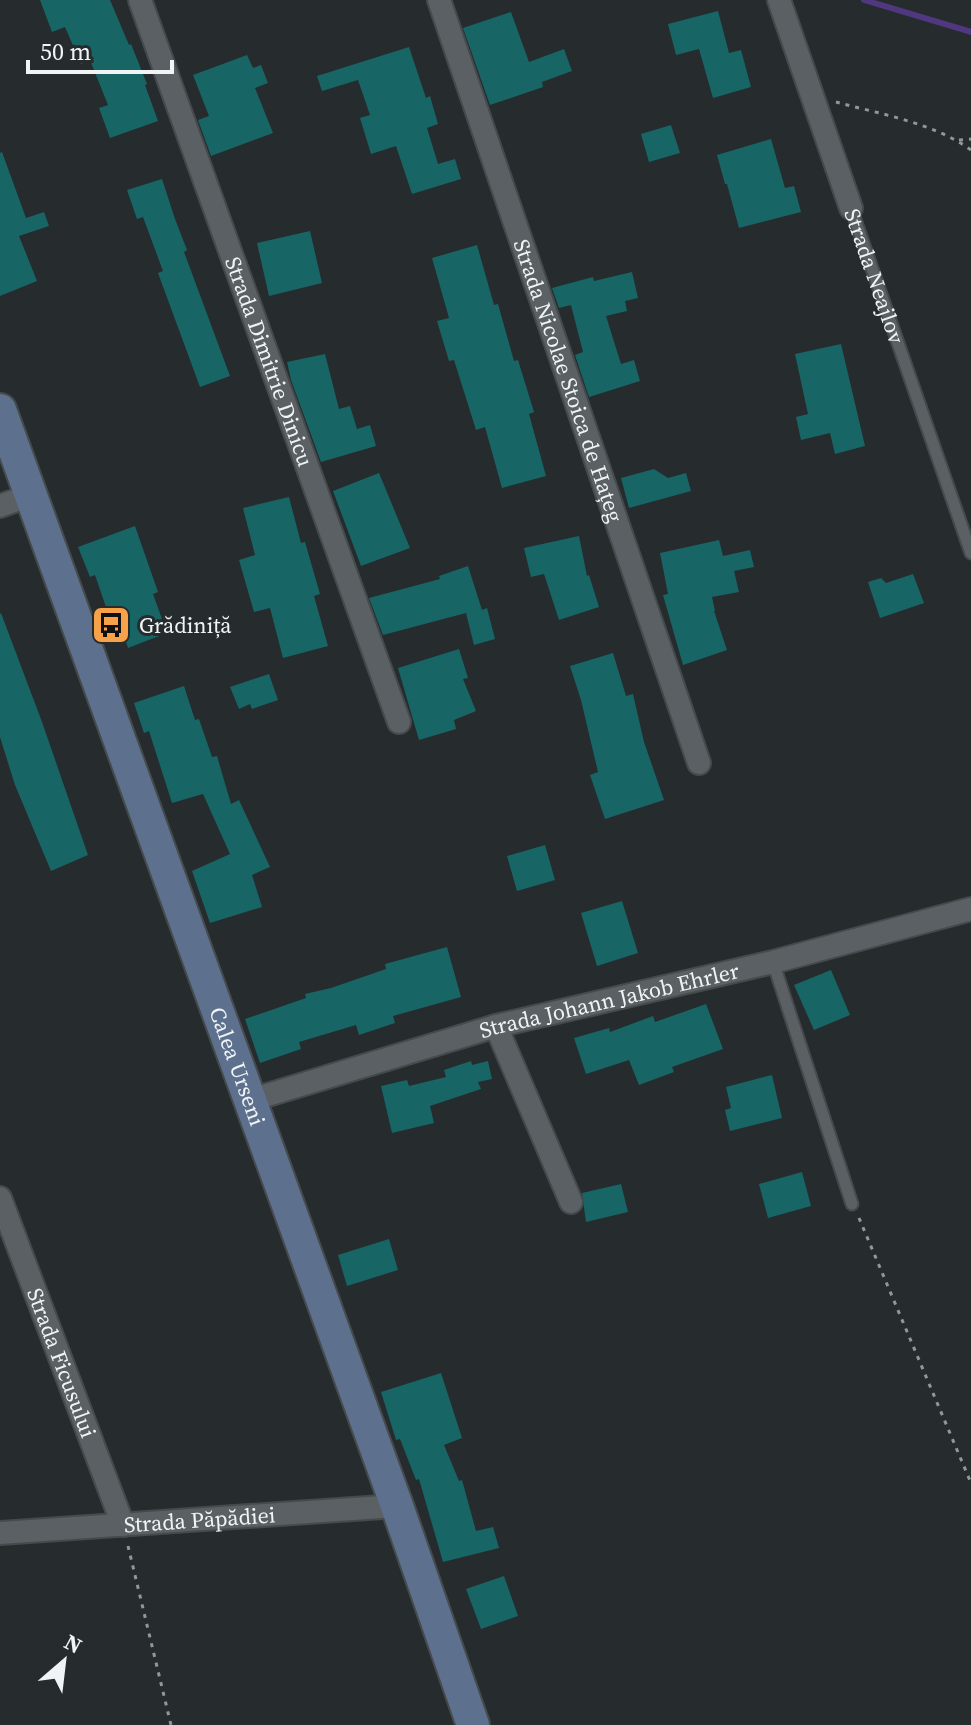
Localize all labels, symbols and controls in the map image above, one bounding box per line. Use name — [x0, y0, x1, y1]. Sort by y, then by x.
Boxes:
scale bar — [28, 24, 172, 74]
text: 50 m — [40, 35, 91, 68]
street label: Strada Neajlov — [837, 204, 912, 348]
street label: Strada Nicolae Stoica de Hațeg — [507, 235, 631, 526]
street label: Strada Dimitrie Dinicu — [218, 252, 321, 471]
bus stop icon: Grădiniță — [90, 604, 132, 646]
place label: Grădiniță — [139, 610, 232, 640]
street label: Strada Johann Jakob Ehrler — [476, 955, 743, 1045]
street label: Calea Urseni — [202, 1003, 273, 1130]
street label: Strada Ficusului — [20, 1284, 104, 1442]
street label: Strada Păpădiei — [123, 1499, 276, 1540]
north arrow — [24, 1621, 104, 1701]
text: N — [59, 1626, 88, 1660]

